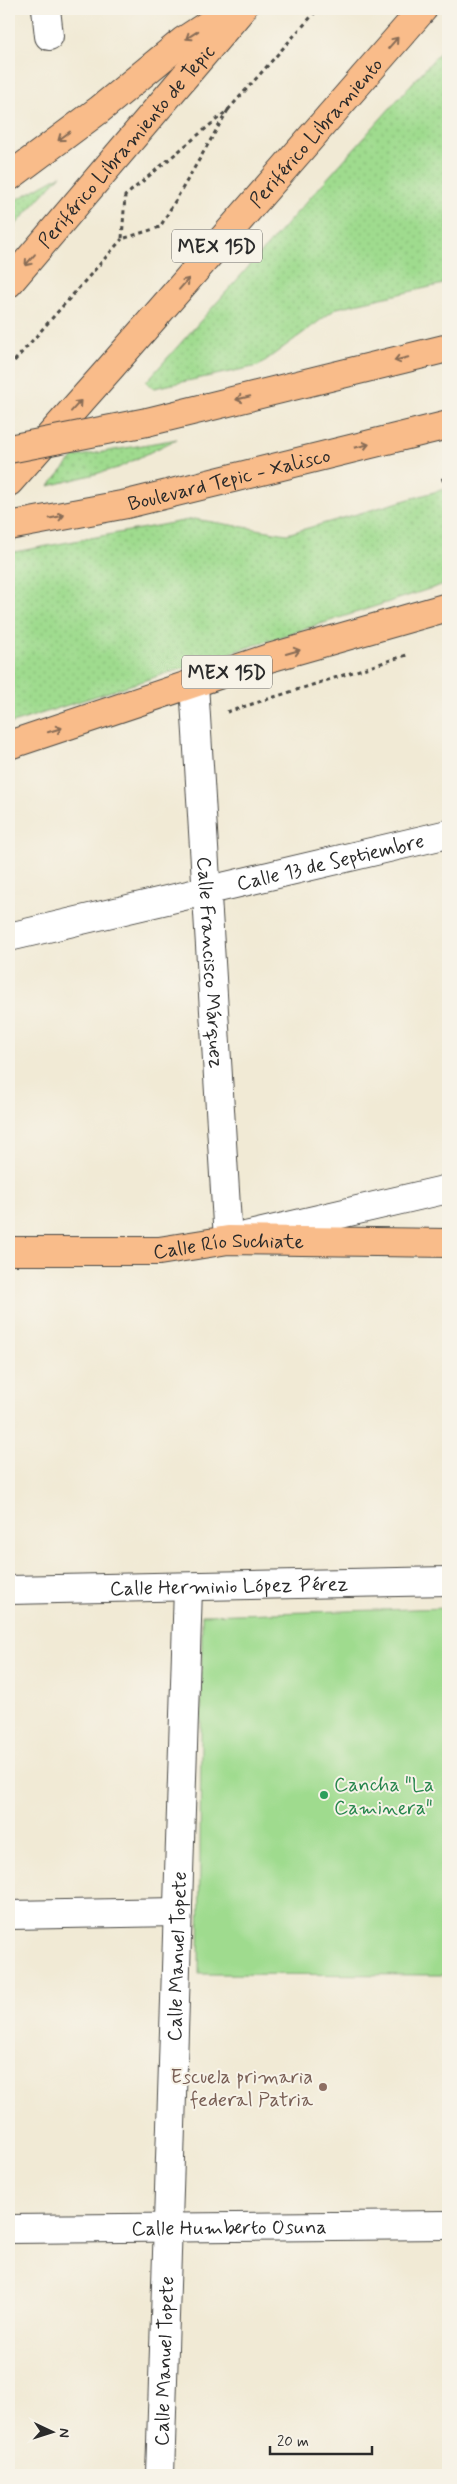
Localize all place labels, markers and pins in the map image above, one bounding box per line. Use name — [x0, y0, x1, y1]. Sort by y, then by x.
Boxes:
place label: Cancha "La Caminera" — [334, 1772, 434, 1822]
marker: Cancha "La Caminera" — [318, 1789, 330, 1801]
place label: Escuela primaria federal Patria — [170, 2064, 314, 2114]
marker: Escuela primaria federal Patria — [317, 2081, 329, 2093]

